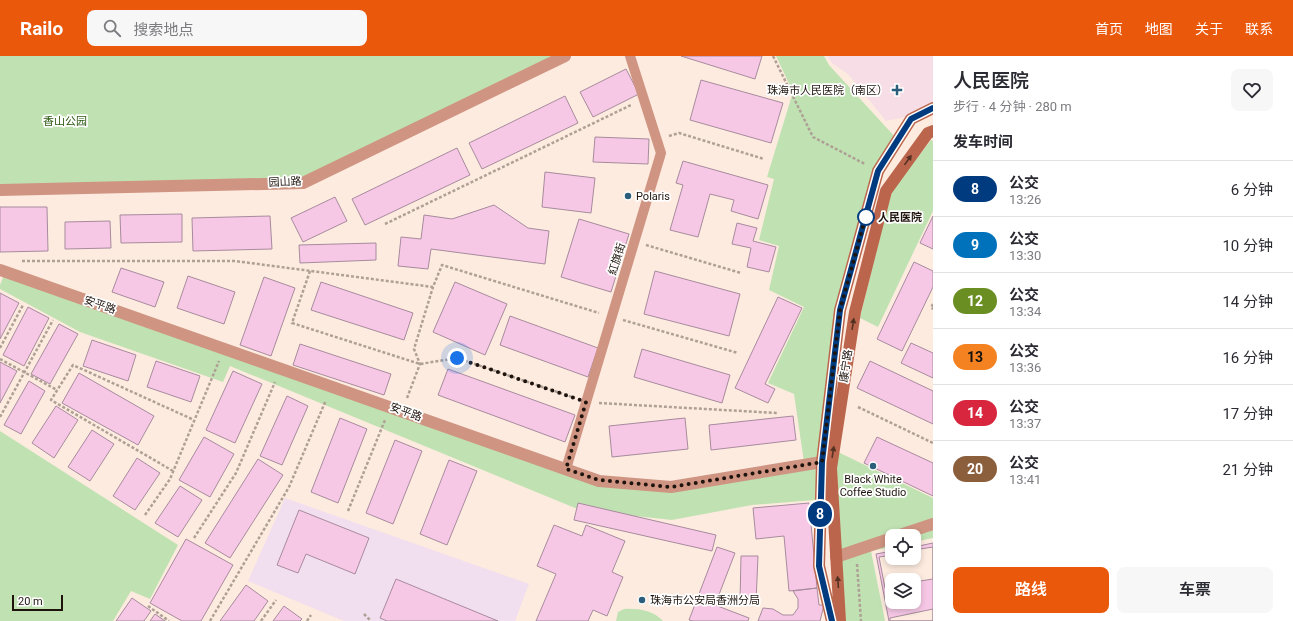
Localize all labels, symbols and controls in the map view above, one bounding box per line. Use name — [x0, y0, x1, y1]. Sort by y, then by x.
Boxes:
search box — [87, 10, 367, 46]
text: Railo — [20, 17, 63, 40]
icon: search — [101, 17, 123, 39]
text: 搜索地点 — [133, 21, 193, 39]
text: 首页 — [1095, 21, 1123, 37]
text: 地图 — [1145, 21, 1173, 37]
text: 关于 — [1195, 21, 1223, 37]
text: 联系 — [1245, 21, 1273, 37]
text: 人民医院 — [953, 69, 1029, 92]
button: heart — [1231, 69, 1273, 111]
place label: 珠海市人民医院（南区） — [767, 84, 888, 97]
marker: 珠海市人民医院（南区） — [891, 84, 903, 96]
text: 步行 · 4 分钟 · 280 m — [953, 99, 1072, 114]
park label: 香山公园 — [43, 115, 87, 128]
text: 发车时间 — [953, 133, 1013, 151]
one-way arrow — [904, 154, 913, 165]
text: 公交 — [1009, 174, 1039, 192]
street label: 园山路 — [268, 175, 302, 189]
text: 8 — [971, 181, 979, 197]
text: 6 分钟 — [1231, 181, 1273, 199]
place label: Polaris — [636, 190, 670, 203]
marker: Polaris — [623, 191, 633, 201]
text: 13:26 — [1009, 192, 1041, 207]
marker: 人民医院 — [857, 208, 875, 226]
place label: 人民医院 — [878, 211, 922, 224]
text: 公交 — [1009, 230, 1039, 248]
text: 9 — [971, 237, 979, 253]
text: 10 分钟 — [1222, 237, 1273, 255]
street label: 紅旗街 — [606, 241, 628, 277]
text: 13:30 — [1009, 248, 1041, 263]
text: 公交 — [1009, 286, 1039, 304]
street label: 安平路 — [82, 293, 118, 317]
text: 12 — [967, 293, 983, 309]
text: 14 分钟 — [1222, 293, 1273, 311]
text: 13:34 — [1009, 304, 1041, 319]
one-way arrow — [850, 318, 856, 330]
text: 公交 — [1009, 342, 1039, 360]
your location — [447, 348, 467, 368]
street label: 康宁路 — [837, 349, 855, 383]
text: 13 — [967, 349, 983, 365]
text: 16 分钟 — [1222, 349, 1273, 367]
text: 13:36 — [1009, 360, 1041, 375]
text: 公交 — [1009, 398, 1039, 416]
street label: 安平路 — [388, 400, 424, 424]
text: 14 — [967, 405, 983, 421]
text: 17 分钟 — [1222, 405, 1273, 423]
text: 13:37 — [1009, 416, 1041, 431]
one-way arrow — [830, 446, 836, 459]
text: 公交 — [1009, 454, 1039, 472]
marker: Black White Coffee Studio — [868, 461, 878, 471]
text: 20 — [967, 461, 983, 477]
text: 21 分钟 — [1222, 461, 1273, 479]
text: 13:41 — [1009, 472, 1041, 487]
place label: Black White Coffee Studio — [840, 473, 906, 499]
line badge: 8 — [807, 501, 833, 527]
text: 8 — [816, 506, 824, 522]
map controls — [885, 529, 921, 609]
button: locate — [885, 529, 921, 565]
button: 路线 — [953, 567, 1109, 613]
button: 车票 — [1117, 567, 1273, 613]
button: layers — [885, 573, 921, 609]
one-way arrow — [834, 576, 841, 588]
scale bar — [12, 593, 63, 612]
place label: 珠海市公安局香洲分局 — [650, 594, 760, 607]
text: 20 m — [18, 595, 43, 608]
marker: 珠海市公安局香洲分局 — [637, 595, 647, 605]

